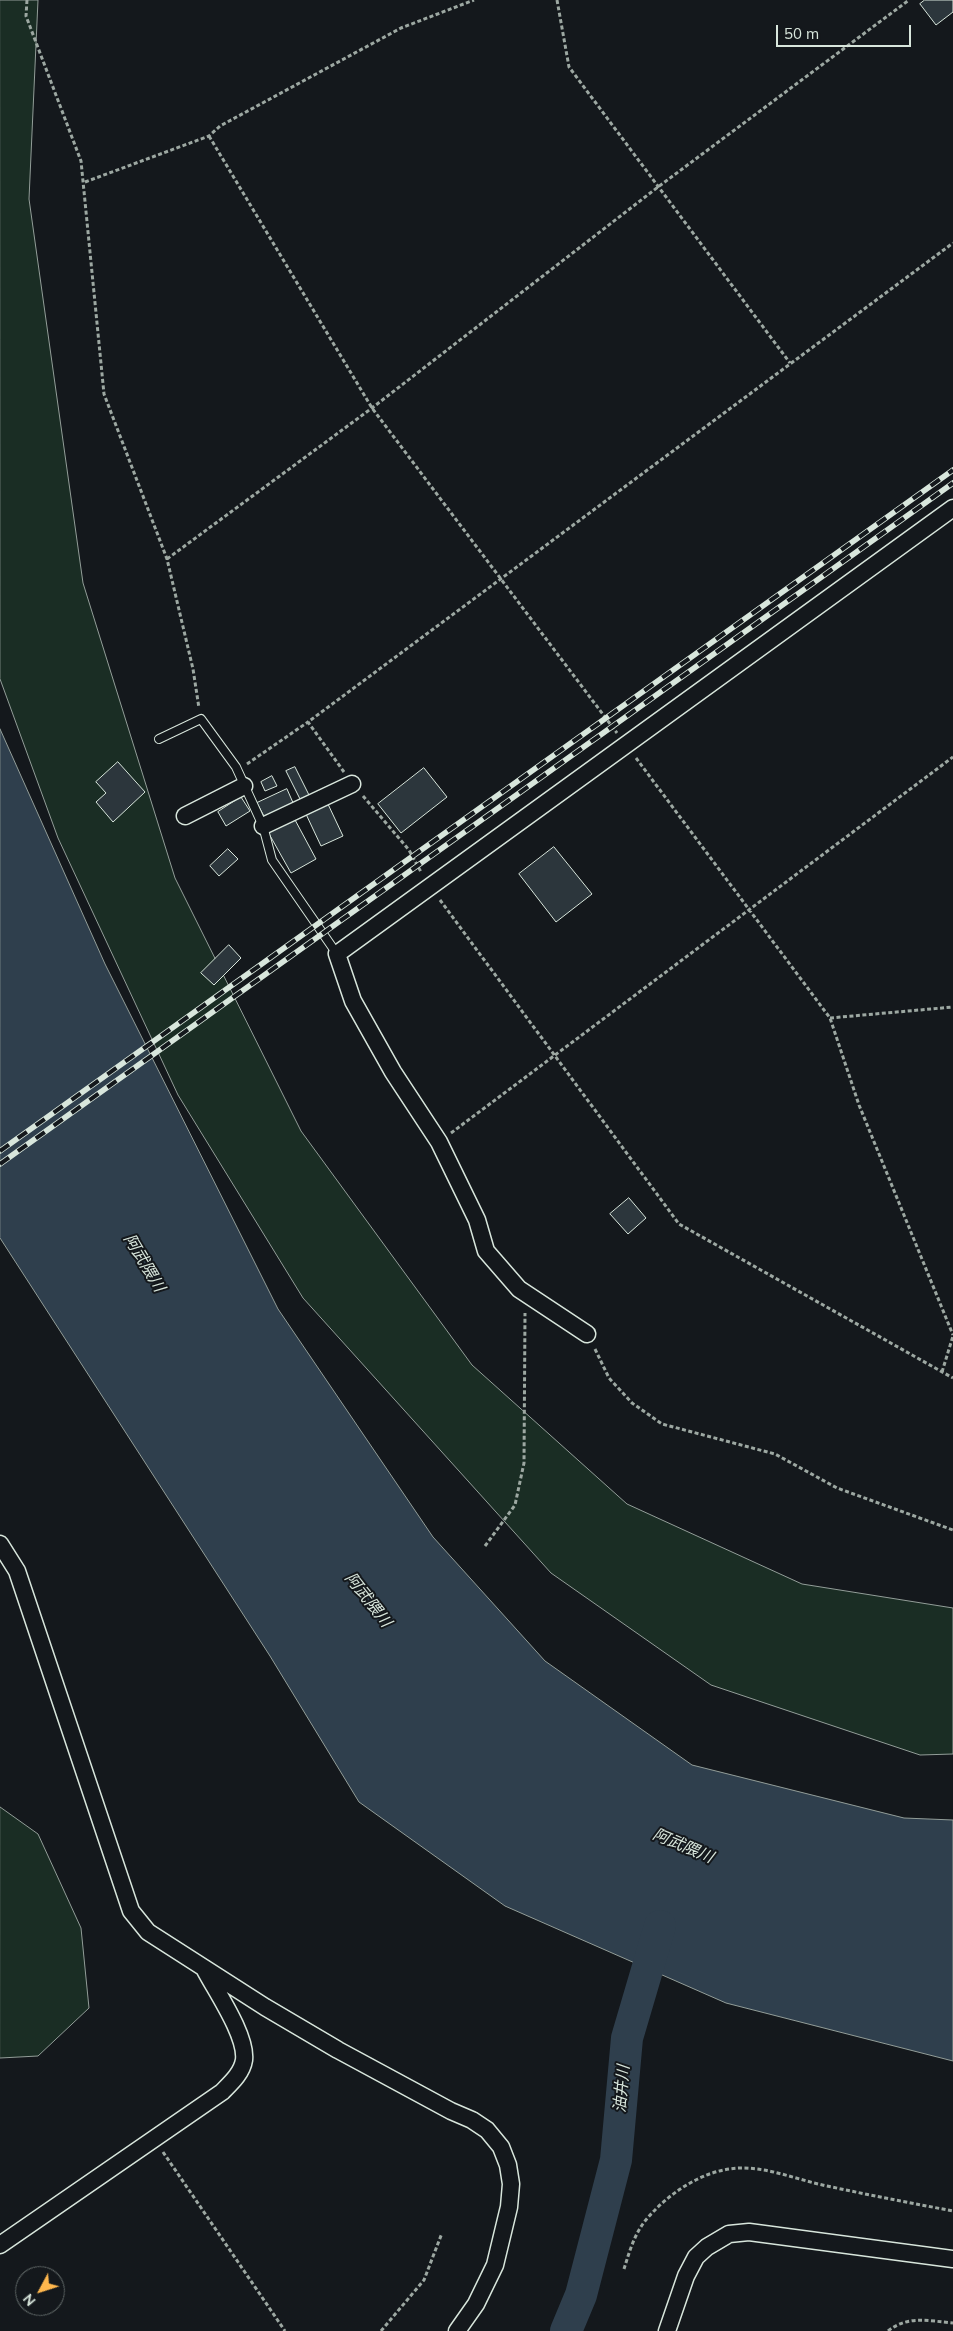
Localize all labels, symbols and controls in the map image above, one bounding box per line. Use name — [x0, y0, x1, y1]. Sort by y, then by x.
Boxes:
scale bar — [778, 15, 913, 47]
text: 50 m — [784, 24, 819, 43]
water label: 阿武隈川 — [119, 1231, 169, 1295]
water label: 阿武隈川 — [341, 1569, 395, 1631]
water label: 阿武隈川 — [650, 1825, 716, 1867]
water label: 油井川 — [610, 2064, 634, 2114]
north arrow — [15, 2266, 65, 2316]
text: N — [19, 2290, 40, 2310]

